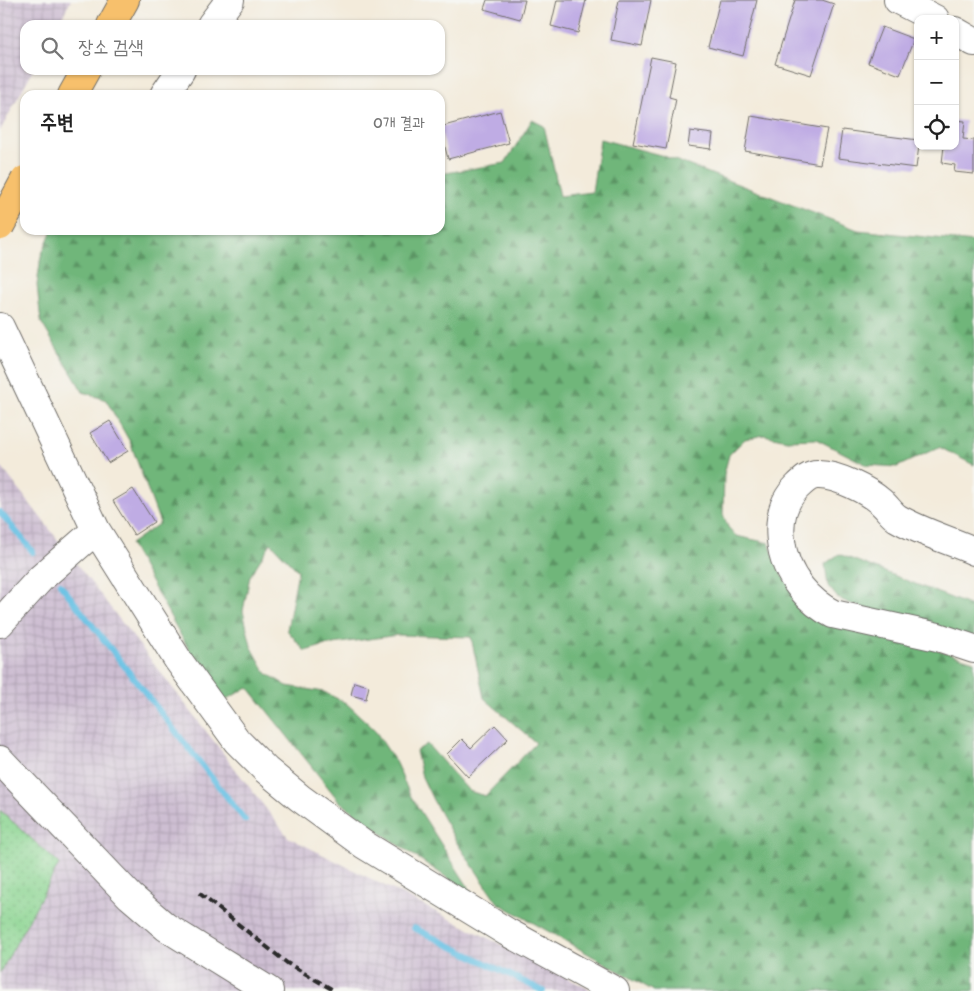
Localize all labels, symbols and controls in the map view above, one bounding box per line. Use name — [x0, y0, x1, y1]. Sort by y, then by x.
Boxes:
map controls — [914, 15, 959, 150]
button: + — [914, 15, 959, 60]
search box — [20, 20, 445, 75]
icon: search — [38, 34, 66, 62]
text: 장소 검색 — [78, 35, 143, 58]
button: − — [914, 60, 959, 105]
button: locate — [914, 105, 959, 150]
text: 주변 — [40, 109, 74, 134]
text: 0개 결과 — [373, 113, 425, 132]

